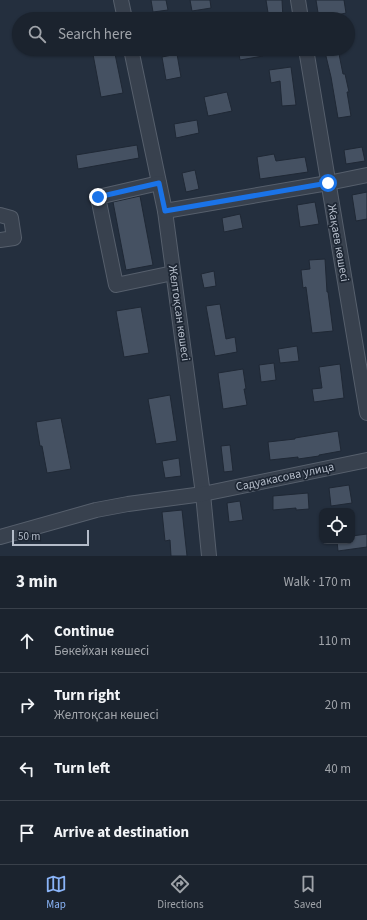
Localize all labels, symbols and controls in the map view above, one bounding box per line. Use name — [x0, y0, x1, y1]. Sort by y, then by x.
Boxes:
search box — [12, 12, 355, 56]
icon: search — [26, 23, 48, 45]
text: Search here — [58, 24, 132, 45]
route start — [319, 174, 337, 192]
route end — [89, 188, 107, 206]
street label: Жақаев көшесі — [323, 203, 353, 283]
street label: Желтоқсан көшесі — [164, 264, 194, 362]
street label: Садуакасова улица — [234, 458, 336, 496]
map controls — [319, 508, 355, 544]
button: locate — [319, 508, 355, 544]
scale bar — [12, 528, 89, 547]
text: 50 m — [18, 529, 40, 544]
text: 3 min — [16, 570, 57, 594]
text: Walk · 170 m — [283, 573, 351, 591]
text: Continue — [54, 621, 114, 642]
icon: ahead — [16, 630, 38, 652]
text: 110 m — [318, 632, 351, 650]
text: Бөкейхан көшесі — [54, 642, 149, 660]
text: Turn right — [54, 685, 120, 706]
icon: right — [16, 694, 38, 716]
text: 20 m — [325, 696, 351, 714]
text: Желтоқсан көшесі — [54, 706, 159, 724]
icon: left — [16, 758, 38, 780]
text: Turn left — [54, 758, 110, 779]
text: 40 m — [325, 760, 351, 778]
icon: arrive — [16, 822, 38, 844]
text: Arrive at destination — [54, 822, 189, 843]
tab: Map — [45, 873, 67, 912]
tab: Directions — [157, 873, 204, 912]
tab: Saved — [294, 873, 322, 912]

